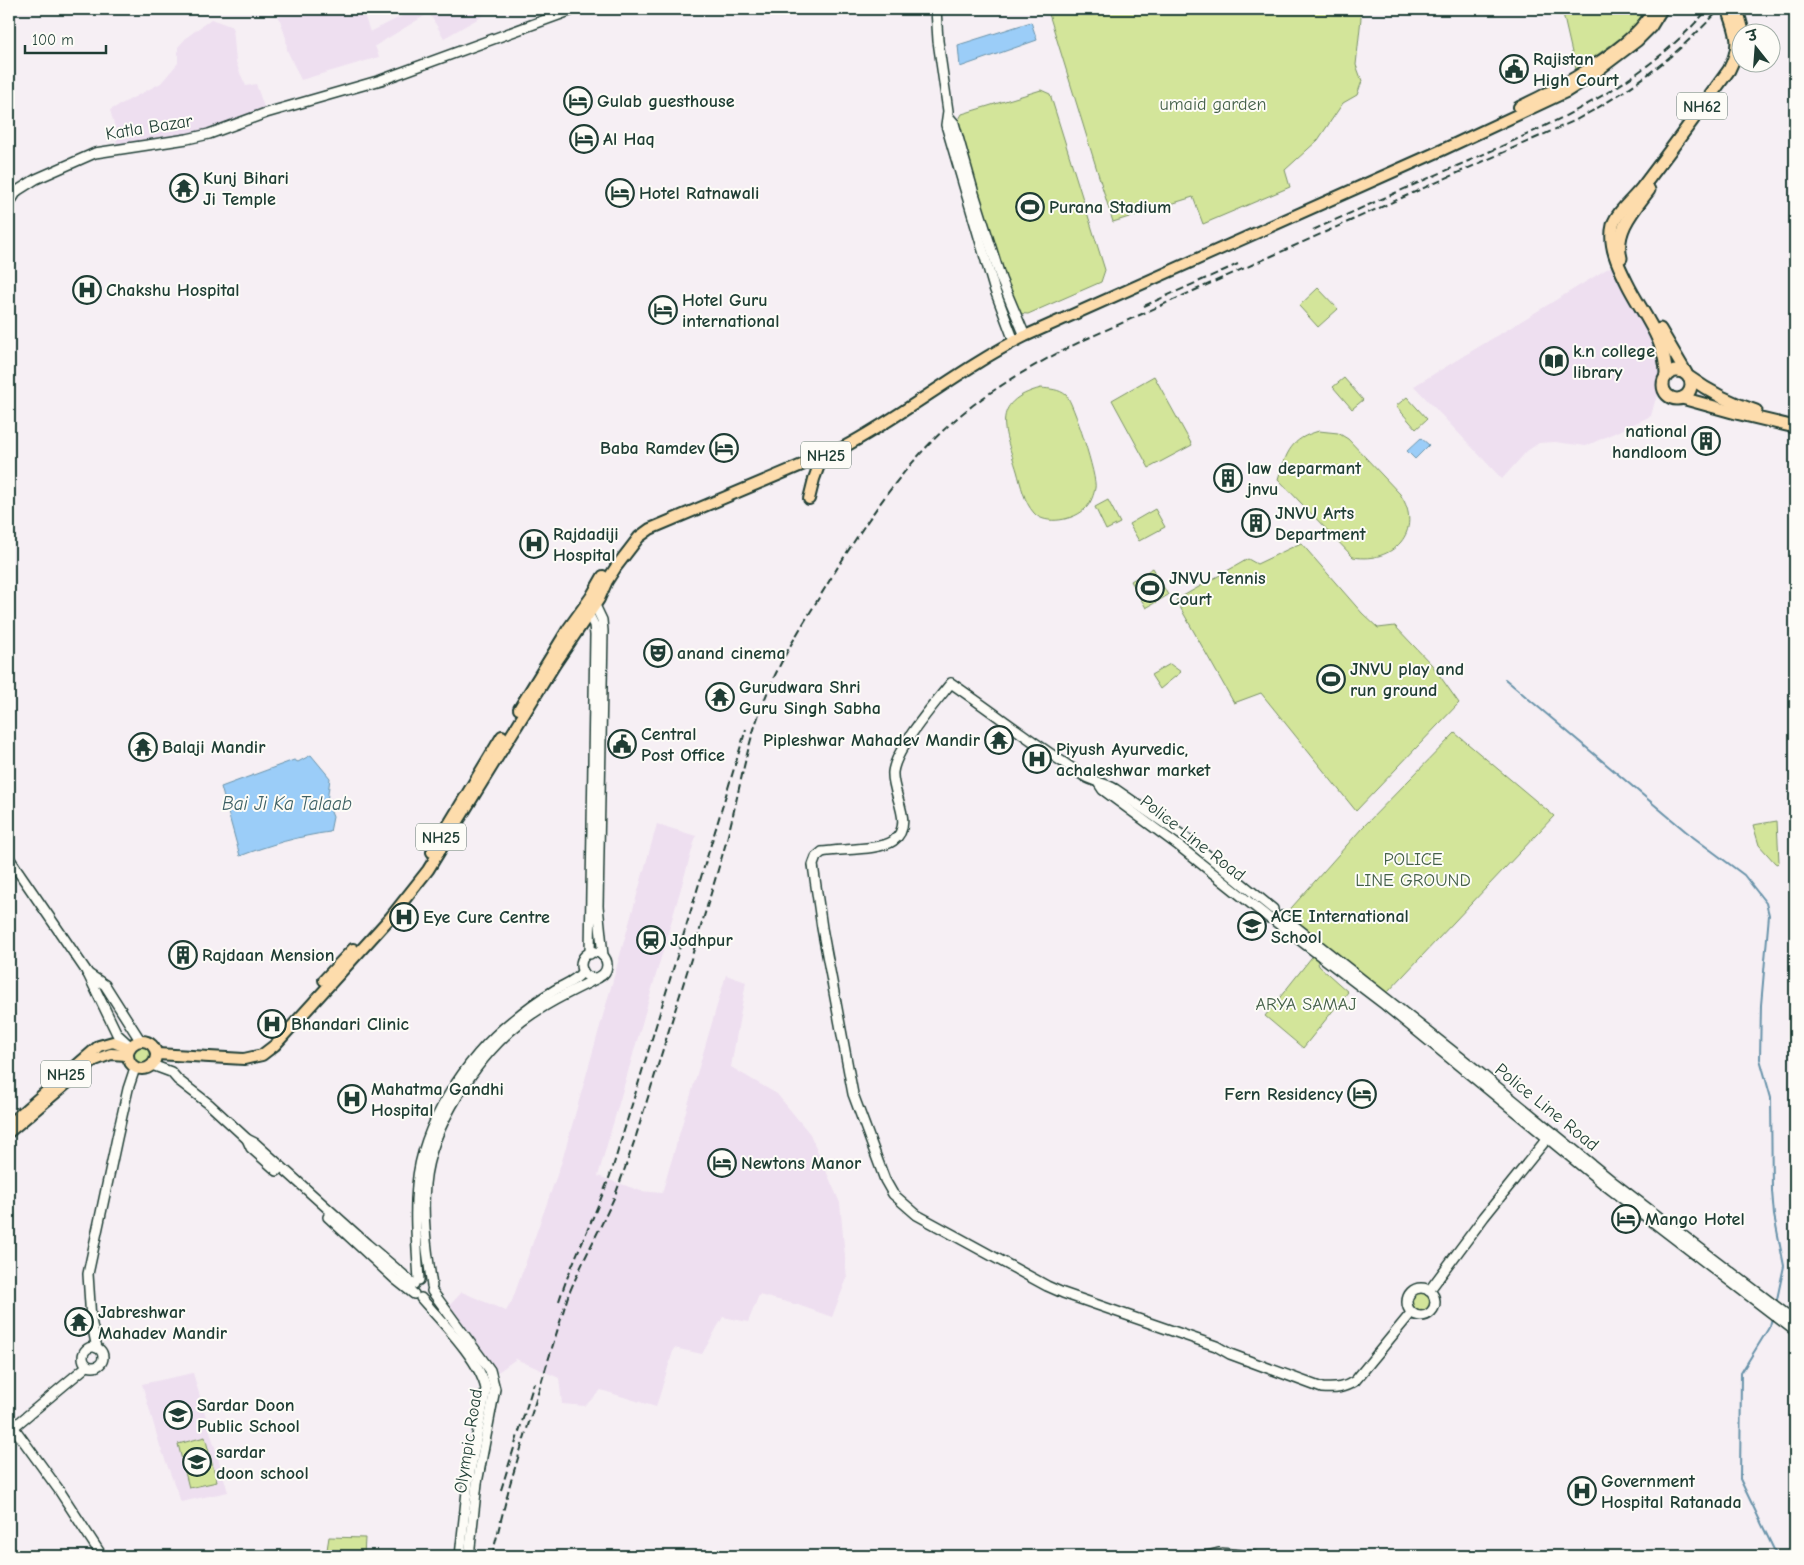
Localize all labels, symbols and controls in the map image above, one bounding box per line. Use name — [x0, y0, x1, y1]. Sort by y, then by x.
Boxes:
scale bar — [25, 22, 106, 54]
north arrow — [1732, 22, 1782, 72]
text: उ — [1743, 26, 1761, 46]
text: 100 m — [32, 31, 74, 49]
place label: Rajistan High Court — [1533, 49, 1620, 91]
public building icon: Rajistan High Court — [1499, 54, 1529, 84]
hotel icon: Gulab guesthouse — [563, 86, 593, 116]
place label: Gulab guesthouse — [597, 91, 735, 112]
road number: NH62 — [1677, 92, 1727, 120]
park label: umaid garden — [1160, 94, 1266, 115]
street label: Katla Bazar — [104, 110, 195, 145]
hotel icon: Al Haq — [569, 124, 599, 154]
place label: Al Haq — [603, 129, 655, 150]
place label: Kunj Bihari Ji Temple — [203, 168, 289, 210]
temple icon: Kunj Bihari Ji Temple — [169, 173, 199, 203]
hotel icon: Hotel Ratnawali — [605, 178, 635, 208]
place label: Hotel Ratnawali — [639, 183, 759, 204]
sports icon: Purana Stadium — [1015, 192, 1045, 222]
place label: Purana Stadium — [1049, 197, 1171, 218]
hospital icon: Chakshu Hospital — [72, 275, 102, 305]
place label: Chakshu Hospital — [106, 280, 240, 301]
place label: Hotel Guru international — [682, 290, 779, 332]
hotel icon: Hotel Guru international — [648, 295, 678, 325]
place label: k.n college library — [1573, 341, 1655, 383]
library icon: k.n college library — [1539, 346, 1569, 376]
place label: national handloom — [1612, 421, 1687, 463]
building icon: national handloom — [1691, 426, 1721, 456]
hotel icon: Baba Ramdev — [709, 433, 739, 463]
place label: Baba Ramdev — [600, 438, 705, 459]
road number: NH25 — [801, 442, 851, 468]
place label: law deparmant jnvu — [1245, 458, 1362, 500]
building icon: law deparmant jnvu — [1213, 463, 1243, 493]
place label: JNVU Arts Department — [1275, 503, 1367, 545]
building icon: JNVU Arts Department — [1241, 508, 1271, 538]
place label: Rajdadiji Hospital — [553, 524, 619, 566]
hospital icon: Rajdadiji Hospital — [519, 529, 549, 559]
place label: JNVU Tennis Court — [1169, 568, 1266, 610]
sports icon: JNVU Tennis Court — [1135, 573, 1165, 603]
theatre icon: anand cinema — [643, 638, 673, 668]
place label: anand cinema — [677, 643, 786, 664]
place label: JNVU play and run ground — [1350, 659, 1464, 701]
sports icon: JNVU play and run ground — [1316, 664, 1346, 694]
place label: Gurudwara Shri Guru Singh Sabha — [739, 677, 881, 719]
temple icon: Gurudwara Shri Guru Singh Sabha — [705, 682, 735, 712]
place label: Central Post Office — [641, 724, 725, 766]
temple icon: Pipleshwar Mahadev Mandir — [984, 725, 1014, 755]
public building icon: Central Post Office — [607, 729, 637, 759]
place label: Pipleshwar Mahadev Mandir — [763, 730, 981, 751]
temple icon: Balaji Mandir — [128, 732, 158, 762]
place label: Balaji Mandir — [162, 737, 266, 758]
place label: Piyush Ayurvedic, achaleshwar market — [1056, 739, 1212, 781]
hospital icon: Piyush Ayurvedic, achaleshwar market — [1022, 744, 1052, 774]
street label: Police Line Road — [1136, 791, 1249, 886]
water label: Bai Ji Ka Talaab — [222, 793, 352, 815]
road number: NH25 — [416, 824, 466, 850]
park label: POLICE LINE GROUND — [1355, 849, 1471, 891]
hospital icon: Eye Cure Centre — [389, 902, 419, 932]
place label: ACE International School — [1271, 906, 1409, 948]
place label: Eye Cure Centre — [423, 907, 550, 928]
school or university icon: ACE International School — [1237, 911, 1267, 941]
station icon: Jodhpur — [636, 925, 666, 955]
place label: Jodhpur — [670, 930, 733, 951]
building icon: Rajdaan Mension — [168, 940, 198, 970]
place label: Rajdaan Mension — [202, 945, 334, 966]
park label: ARYA SAMAJ — [1256, 994, 1356, 1015]
hospital icon: Bhandari Clinic — [257, 1009, 287, 1039]
place label: Bhandari Clinic — [291, 1014, 410, 1035]
street label: Police Line Road — [1491, 1059, 1603, 1156]
road number: NH25 — [41, 1060, 91, 1088]
place label: Mahatma Gandhi Hospital — [371, 1079, 504, 1121]
hotel icon: Fern Residency — [1347, 1079, 1377, 1109]
hospital icon: Mahatma Gandhi Hospital — [337, 1084, 367, 1114]
place label: Fern Residency — [1224, 1084, 1344, 1105]
hotel icon: Newtons Manor — [707, 1148, 737, 1178]
place label: Newtons Manor — [741, 1153, 862, 1174]
hotel icon: Mango Hotel — [1611, 1204, 1641, 1234]
place label: Mango Hotel — [1645, 1209, 1745, 1230]
place label: Jabreshwar Mahadev Mandir — [98, 1302, 228, 1344]
temple icon: Jabreshwar Mahadev Mandir — [64, 1307, 94, 1337]
street label: Olympic Road — [450, 1387, 487, 1495]
place label: Sardar Doon Public School — [197, 1395, 300, 1437]
school or university icon: Sardar Doon Public School — [163, 1400, 193, 1430]
place label: sardar doon school — [216, 1442, 309, 1484]
school or university icon: sardar doon school — [182, 1447, 212, 1477]
place label: Government Hospital Ratanada — [1601, 1471, 1742, 1513]
hospital icon: Government Hospital Ratanada — [1567, 1476, 1597, 1506]

